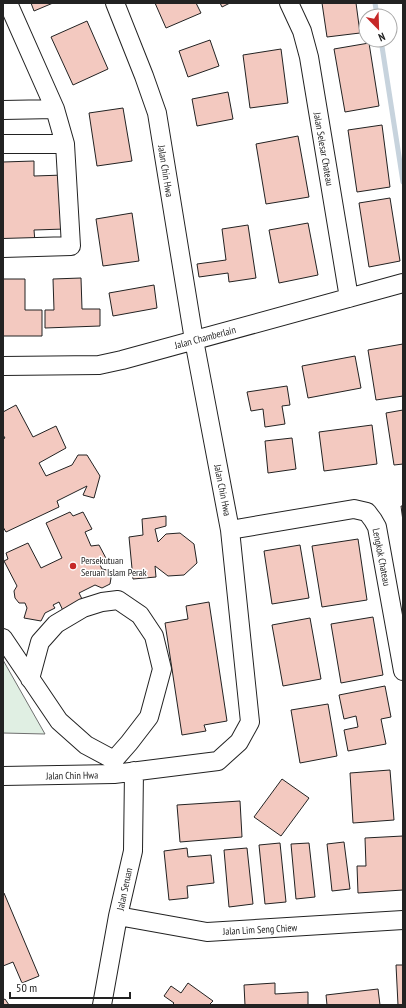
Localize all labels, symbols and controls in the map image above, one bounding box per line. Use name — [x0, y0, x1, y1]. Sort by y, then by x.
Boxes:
north arrow — [358, 8, 398, 48]
text: N — [376, 30, 387, 45]
street label: Jalan Selesar Chateau — [310, 110, 336, 187]
street label: Jalan Chin Hwa — [155, 143, 176, 198]
street label: Jalan Chamberlain — [172, 323, 237, 352]
street label: Jalan Chin Hwa — [211, 462, 234, 517]
street label: Lengkok Chateau — [370, 527, 393, 587]
place label: Persekutuan Seruan Islam Perak — [81, 554, 147, 579]
marker: Persekutuan Seruan Islam Perak — [68, 561, 78, 571]
street label: Jalan Chin Hwa — [45, 769, 98, 782]
street label: Jalan Seruan — [113, 867, 135, 913]
street label: Jalan Lim Seng Chiew — [221, 921, 298, 938]
scale bar — [10, 974, 130, 1000]
text: 50 m — [16, 980, 37, 995]

